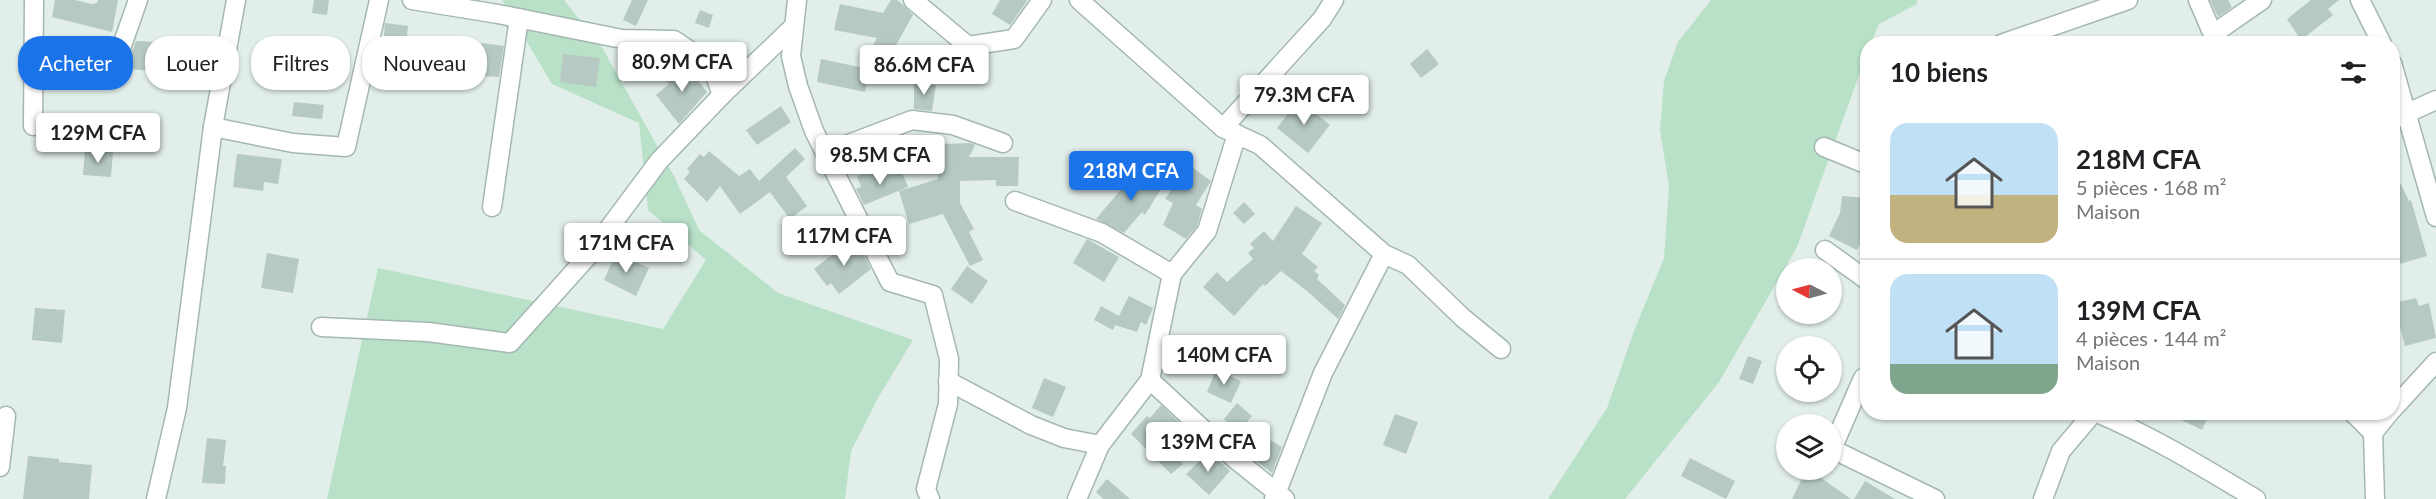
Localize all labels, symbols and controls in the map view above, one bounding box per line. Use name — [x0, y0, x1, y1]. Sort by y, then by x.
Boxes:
chip: Acheter — [18, 36, 133, 90]
chip: Louer — [145, 36, 239, 90]
chip: Filtres — [251, 36, 350, 90]
chip: Nouveau — [362, 36, 487, 90]
pin: 80.9M CFA — [613, 42, 751, 93]
pin: 86.6M CFA — [855, 45, 993, 96]
text: 80.9M CFA — [632, 49, 732, 73]
text: 86.6M CFA — [874, 52, 974, 76]
text: 10 biens — [1890, 56, 1988, 88]
icon: filters — [2337, 56, 2370, 89]
pin: 79.3M CFA — [1235, 75, 1373, 126]
text: 79.3M CFA — [1254, 82, 1354, 106]
pin: 129M CFA — [36, 113, 160, 164]
text: 129M CFA — [50, 120, 146, 144]
pin: 98.5M CFA — [811, 135, 949, 186]
text: 98.5M CFA — [830, 142, 930, 166]
text: 218M CFA — [2076, 143, 2201, 175]
icon: home — [1938, 147, 2010, 219]
pin: 218M CFA — [1069, 151, 1193, 202]
text: 218M CFA — [1083, 158, 1179, 182]
text: 5 pièces · 168 m² — [2076, 175, 2226, 199]
text: Maison — [2076, 199, 2140, 223]
pin: 117M CFA — [782, 216, 906, 267]
pin: 171M CFA — [564, 223, 688, 274]
text: 117M CFA — [796, 223, 892, 247]
text: 171M CFA — [578, 230, 674, 254]
north arrow — [1776, 258, 1842, 324]
map controls — [1776, 258, 1842, 480]
text: 139M CFA — [2076, 294, 2201, 326]
icon: home — [1938, 298, 2010, 370]
text: 4 pièces · 144 m² — [2076, 326, 2226, 350]
pin: 140M CFA — [1162, 335, 1286, 386]
button: locate — [1776, 336, 1842, 402]
text: 140M CFA — [1176, 342, 1272, 366]
text: Maison — [2076, 350, 2140, 374]
button: layers — [1776, 414, 1842, 480]
pin: 139M CFA — [1146, 422, 1270, 473]
text: 139M CFA — [1160, 429, 1256, 453]

